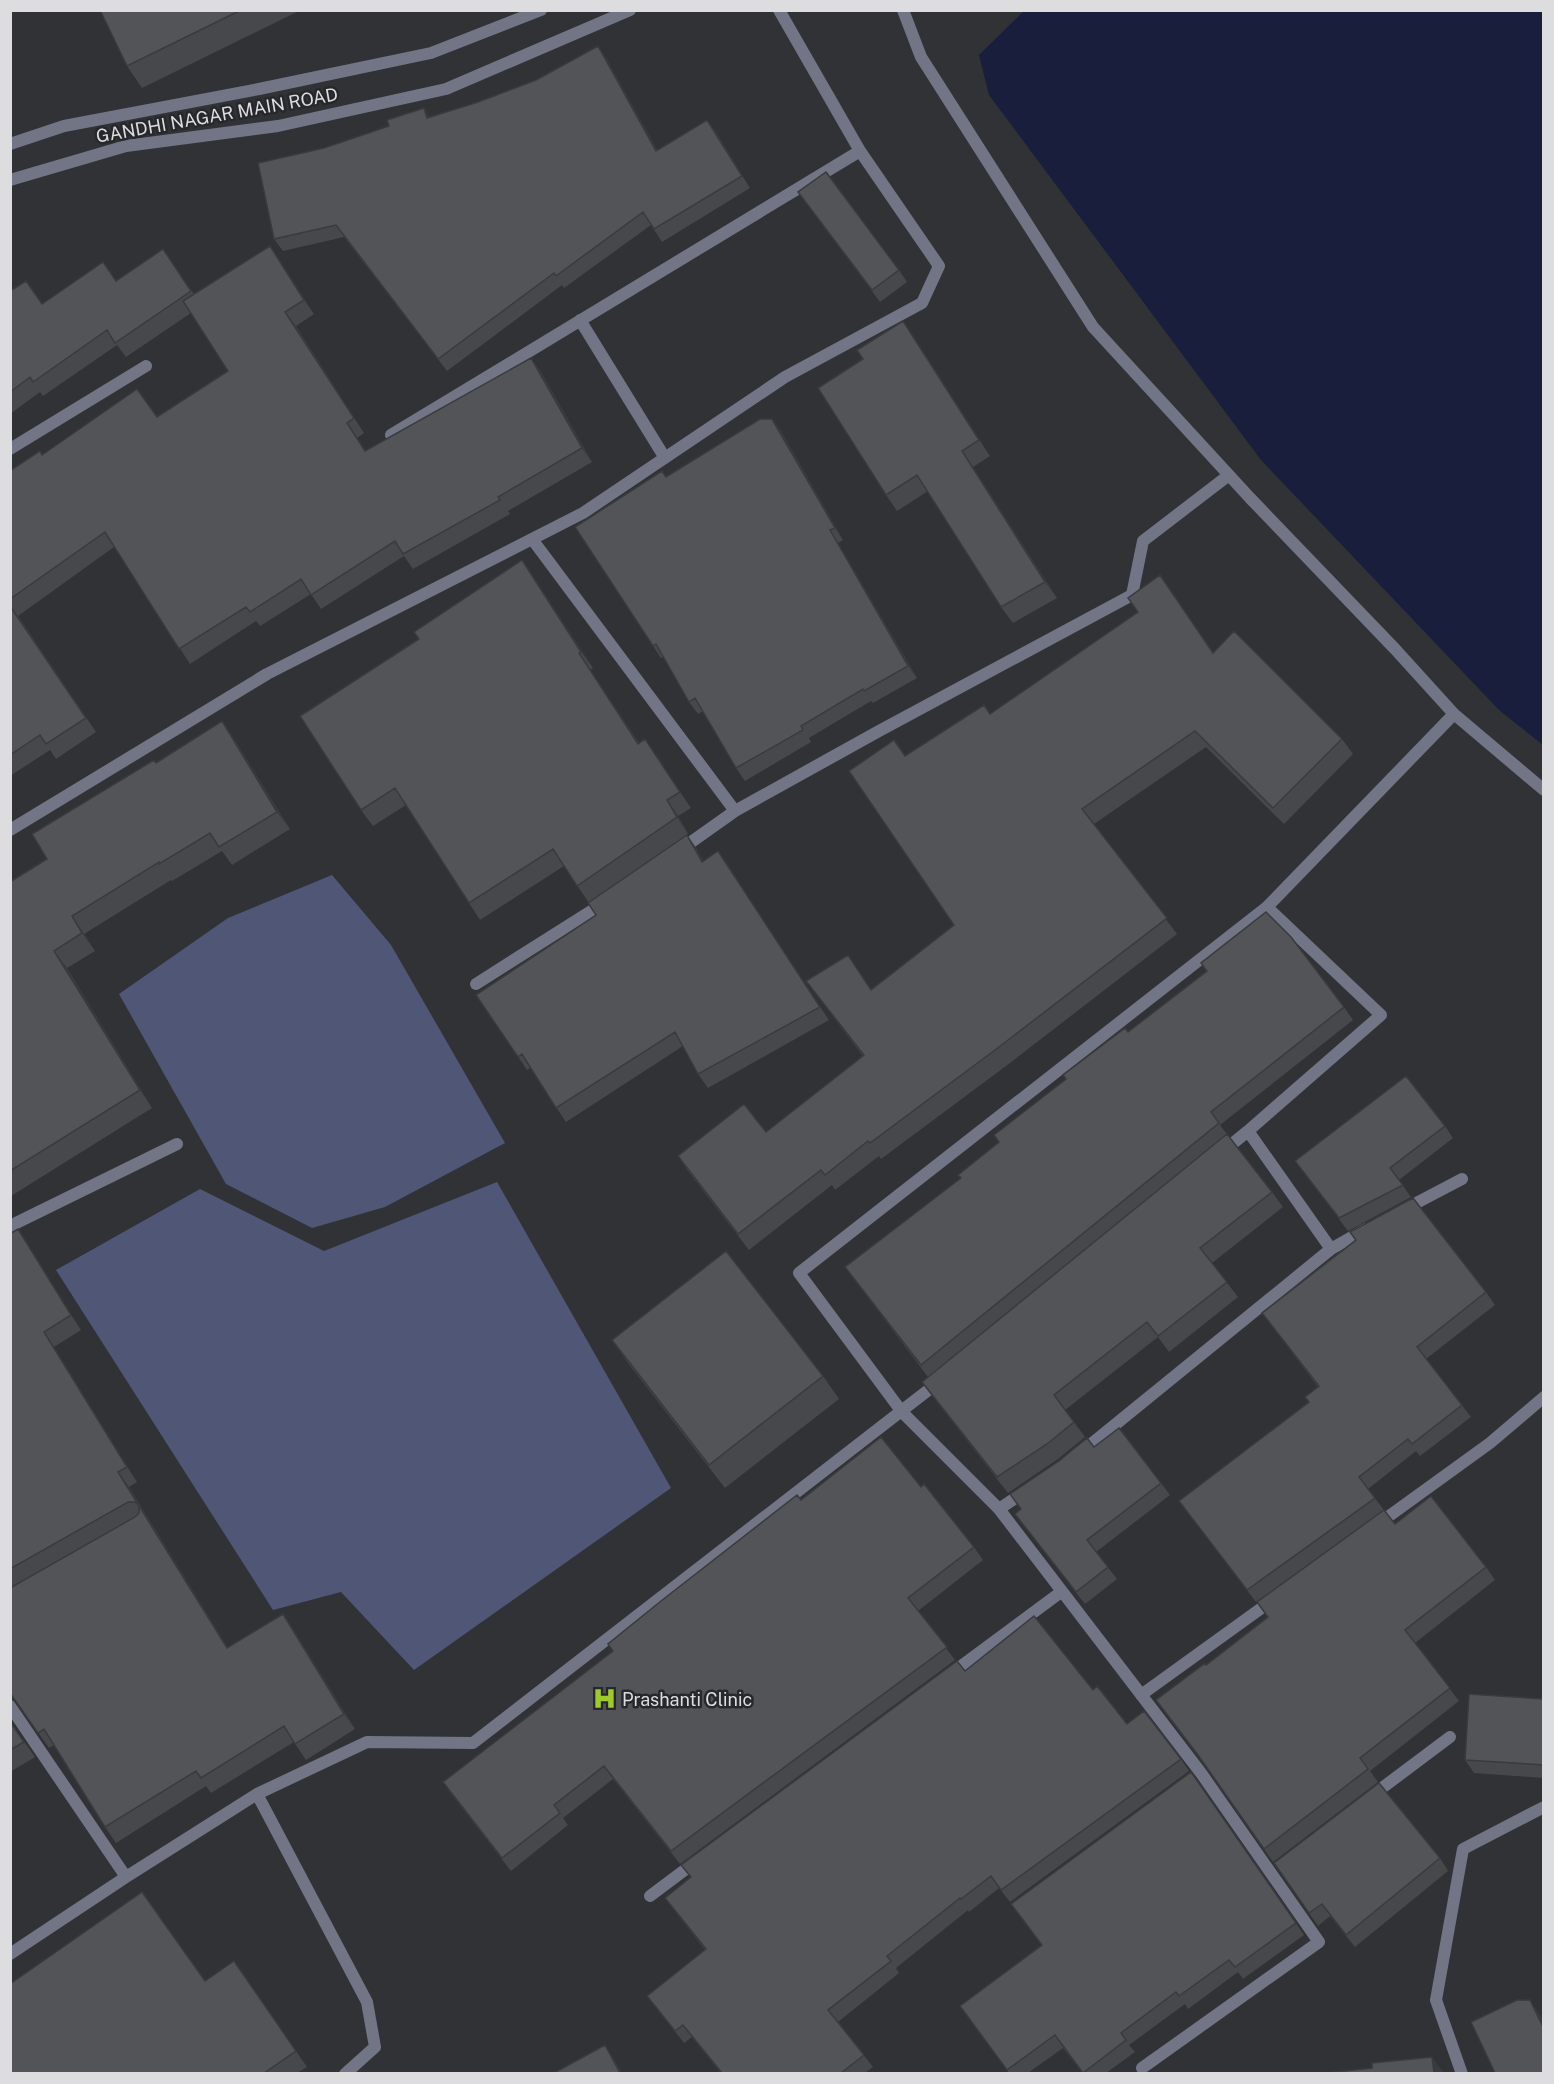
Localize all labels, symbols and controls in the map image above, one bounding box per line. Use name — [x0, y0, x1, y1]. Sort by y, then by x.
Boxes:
street label: GANDHI NAGAR MAIN ROAD — [94, 83, 340, 147]
hospital icon: Prashanti Clinic — [591, 1686, 617, 1712]
place label: Prashanti Clinic — [622, 1689, 752, 1710]

